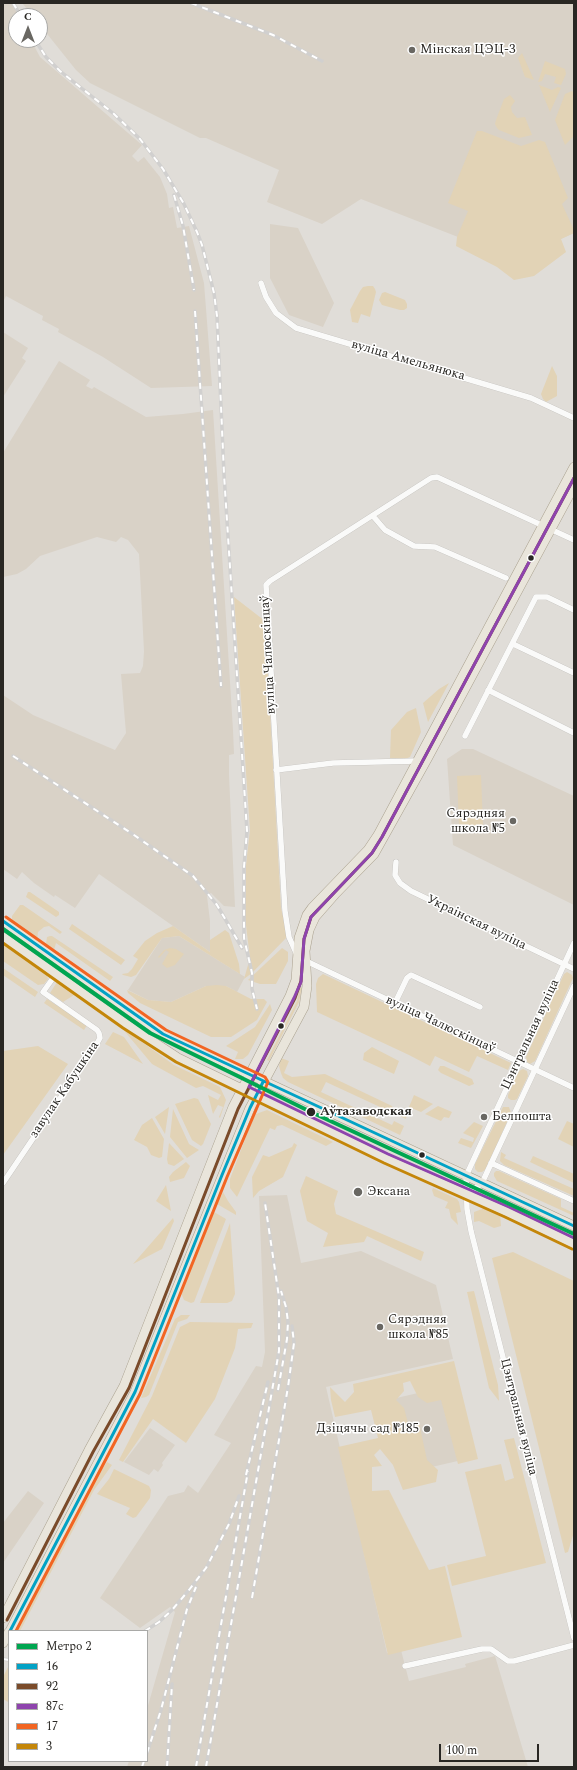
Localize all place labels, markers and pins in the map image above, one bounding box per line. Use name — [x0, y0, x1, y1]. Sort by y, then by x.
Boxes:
place label: Мінская ЦЭЦ-3 — [420, 42, 515, 58]
marker: Мінская ЦЭЦ-3 — [407, 45, 417, 55]
unlabelled marker — [526, 553, 536, 563]
place label: Сярэдняя школа №5 — [446, 806, 505, 837]
marker: Сярэдняя школа №5 — [508, 816, 518, 826]
unlabelled marker — [276, 1021, 286, 1031]
place label: Аўтазаводская — [320, 1104, 412, 1120]
marker: Аўтазаводская — [305, 1106, 317, 1118]
place label: Белпошта — [492, 1109, 552, 1125]
marker: Белпошта — [479, 1112, 489, 1122]
unlabelled marker — [417, 1150, 427, 1160]
place label: Эксана — [367, 1184, 410, 1200]
marker: Эксана — [352, 1186, 364, 1198]
place label: Сярэдняя школа №85 — [388, 1312, 449, 1343]
marker: Сярэдняя школа №85 — [375, 1322, 385, 1332]
place label: Дзіцячы сад №185 — [316, 1421, 419, 1437]
marker: Дзіцячы сад №185 — [422, 1424, 432, 1434]

